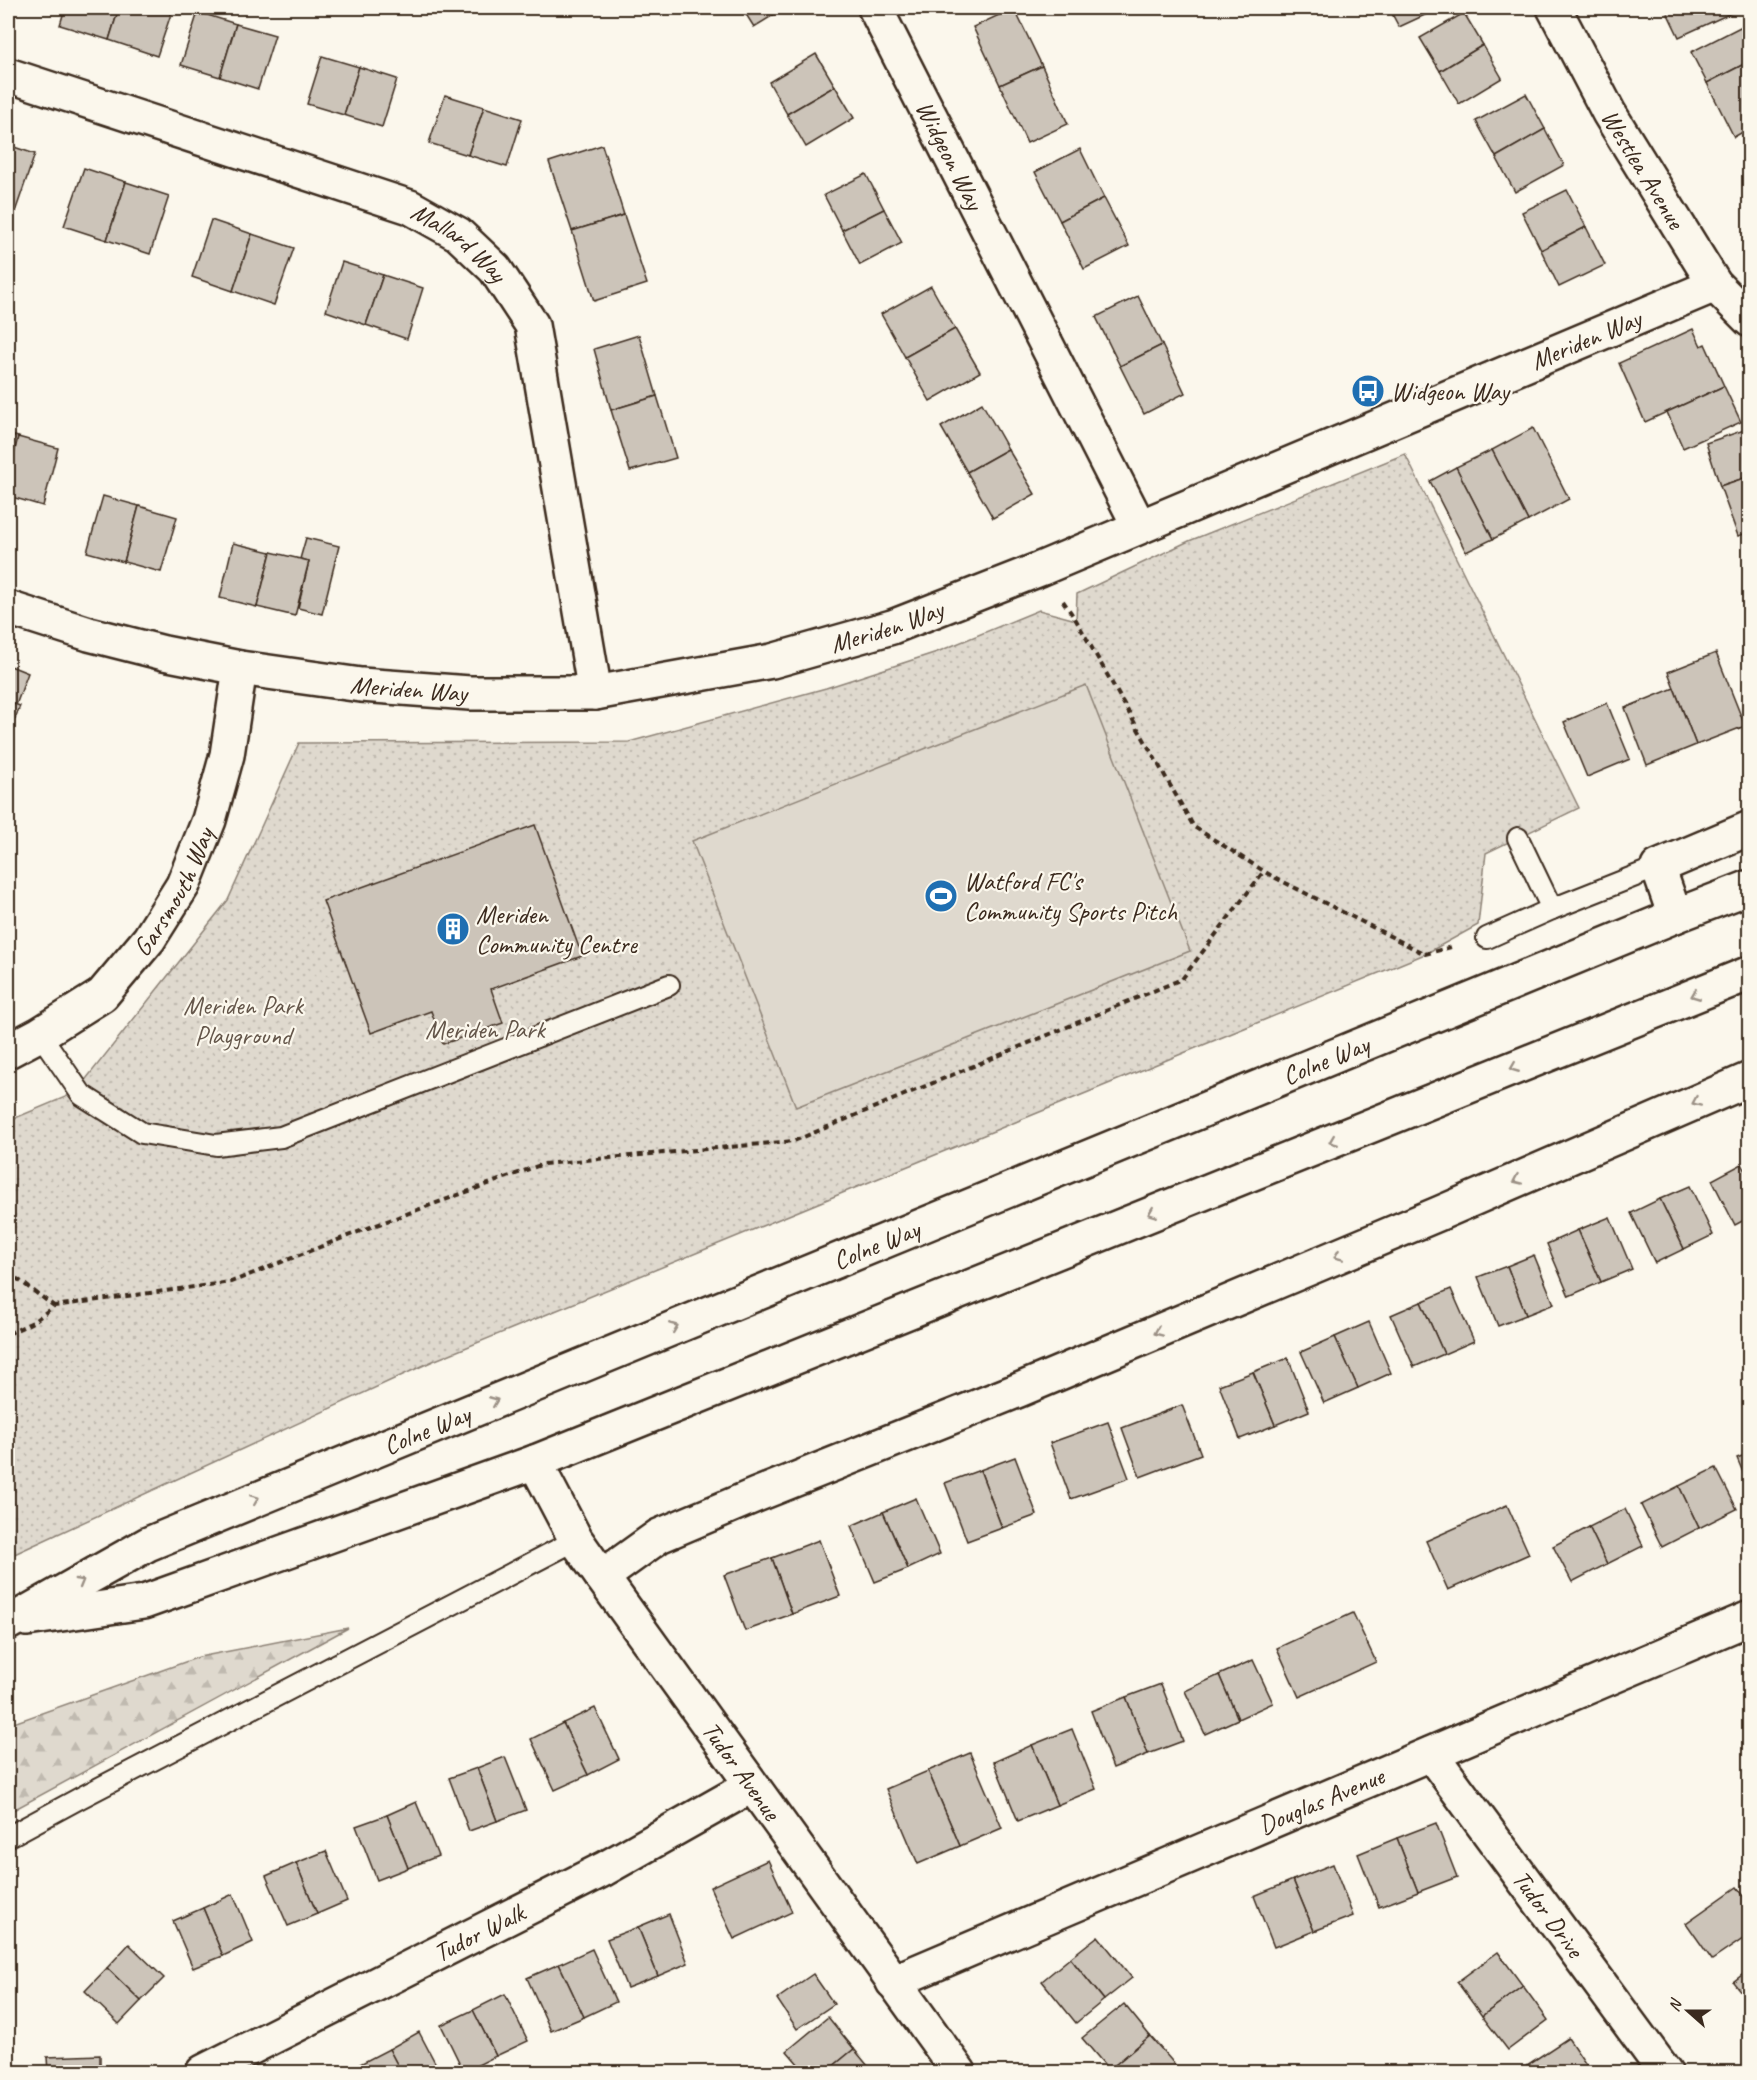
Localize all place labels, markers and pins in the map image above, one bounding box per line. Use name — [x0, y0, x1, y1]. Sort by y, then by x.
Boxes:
bus stop icon: Widgeon Way — [1350, 373, 1386, 409]
place label: Widgeon Way — [1391, 375, 1511, 408]
place label: Watford FC's Community Sports Pitch — [964, 865, 1178, 928]
sports icon: Watford FC's Community Sports Pitch — [923, 878, 959, 914]
place label: Meriden Community Centre — [476, 898, 638, 961]
building icon: Meriden Community Centre — [435, 911, 471, 947]

